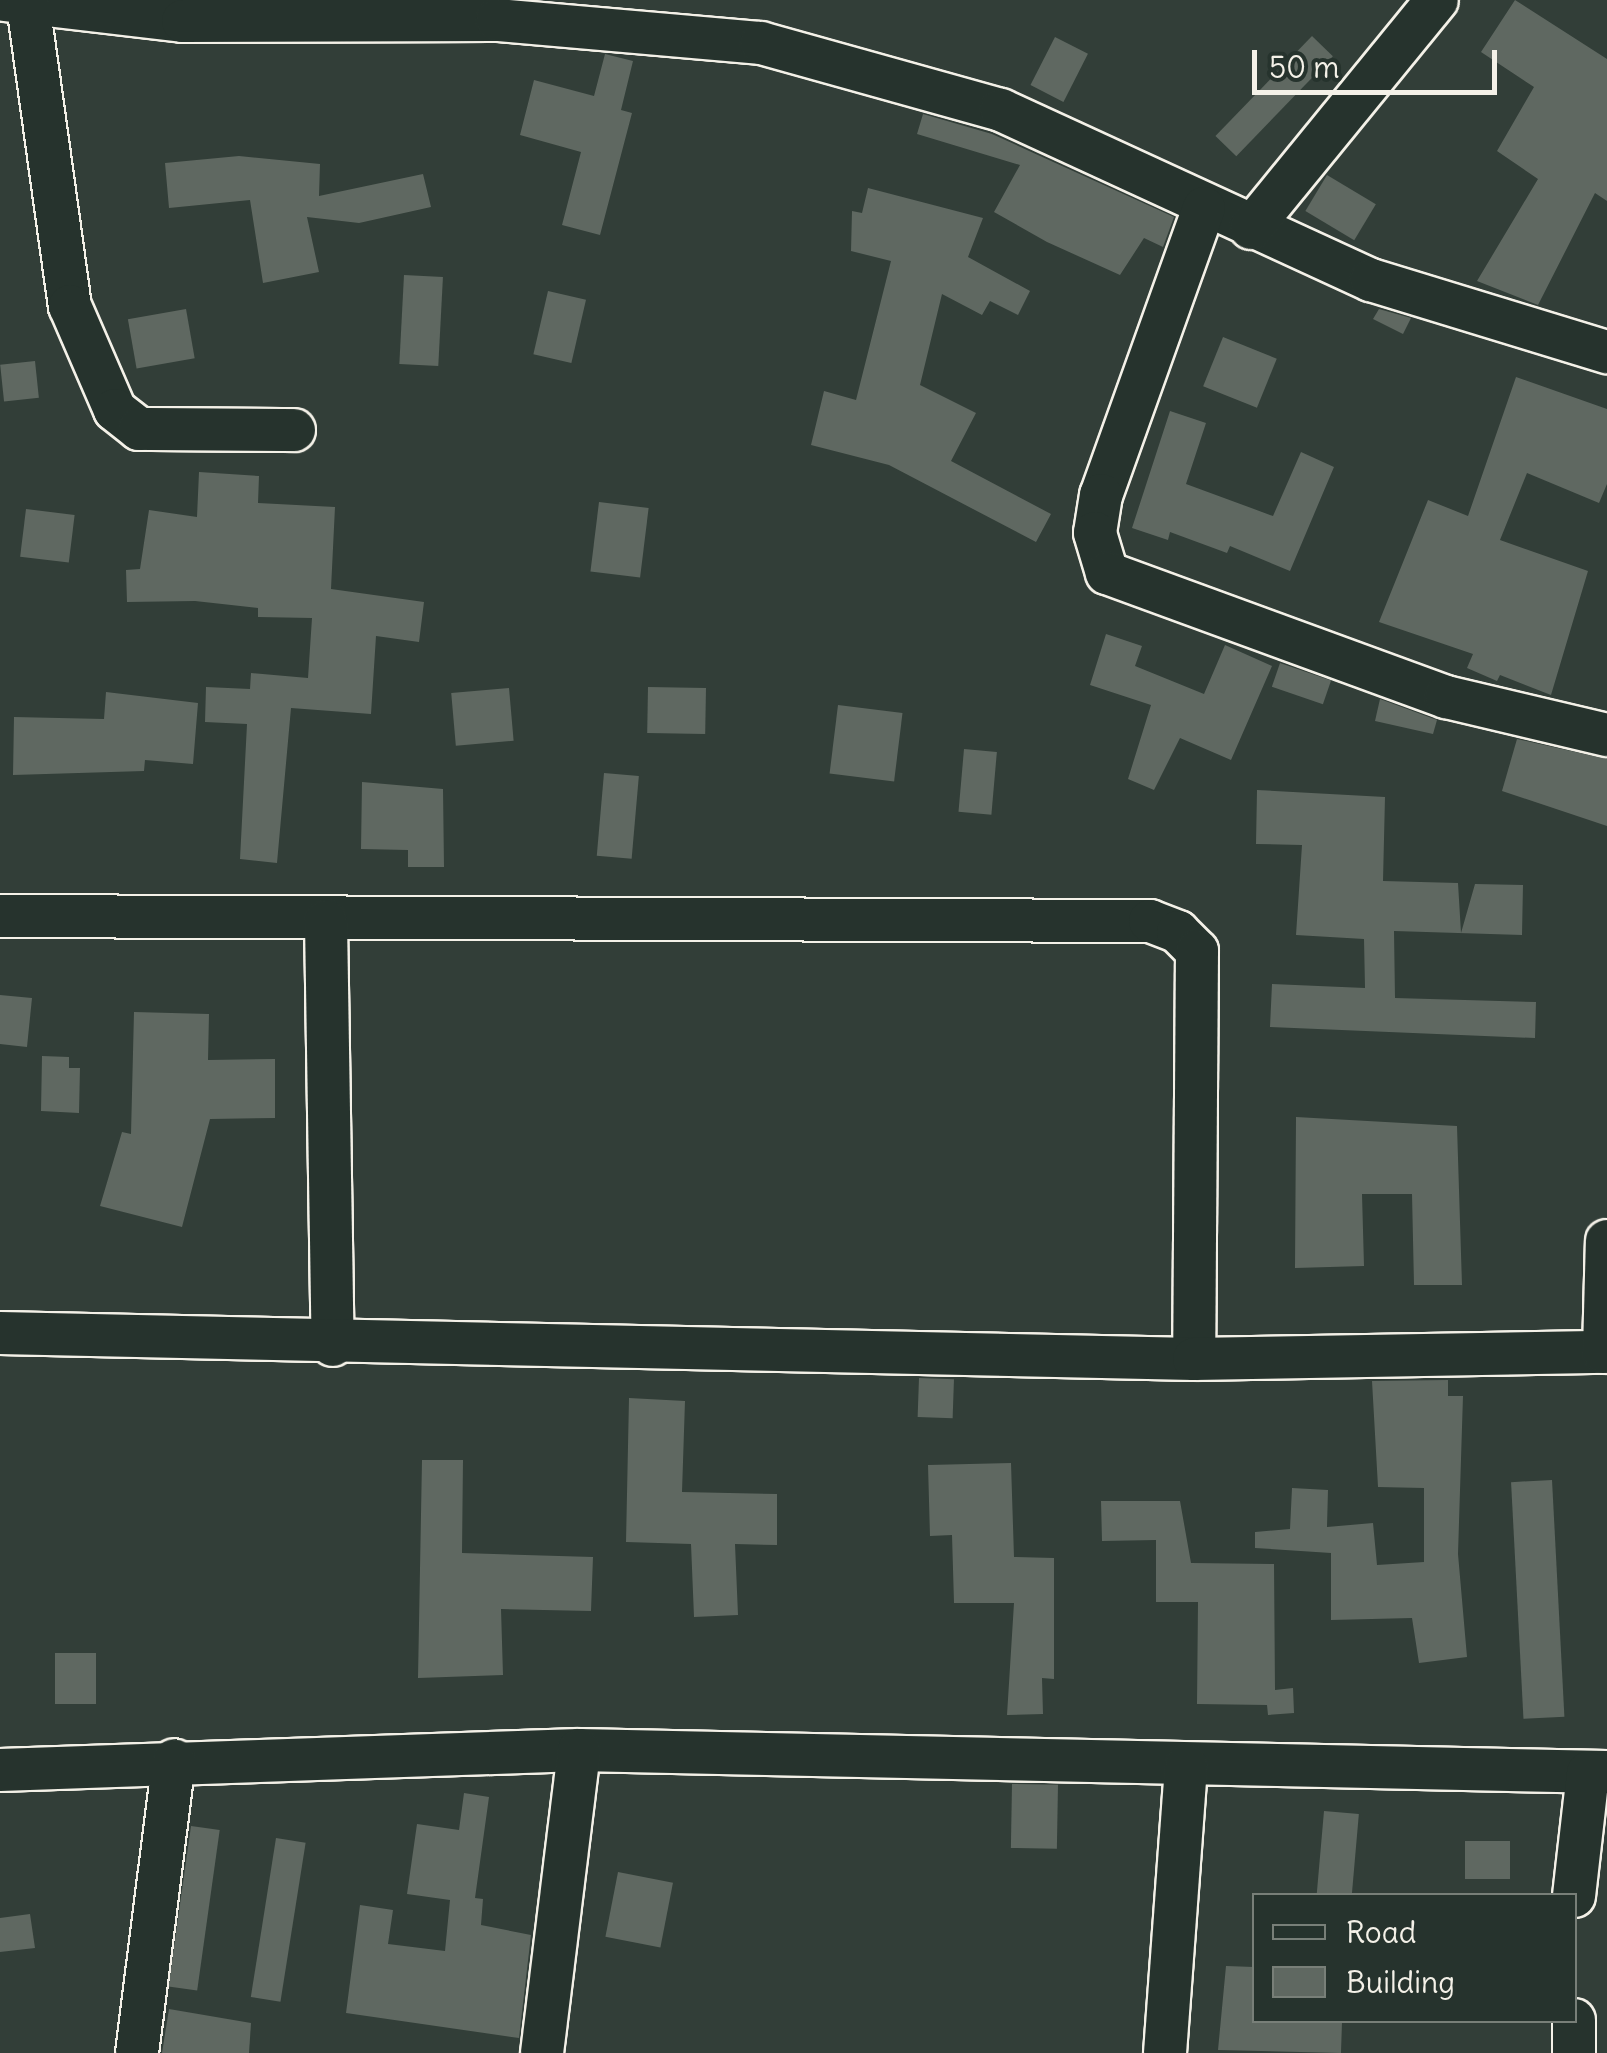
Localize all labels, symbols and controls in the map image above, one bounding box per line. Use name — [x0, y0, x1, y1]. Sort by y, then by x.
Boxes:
scale bar — [1257, 30, 1502, 92]
text: 50 m — [1269, 48, 1339, 86]
legend — [1252, 1893, 1577, 2023]
text: Road — [1346, 1913, 1416, 1951]
text: Building — [1346, 1963, 1455, 2001]

